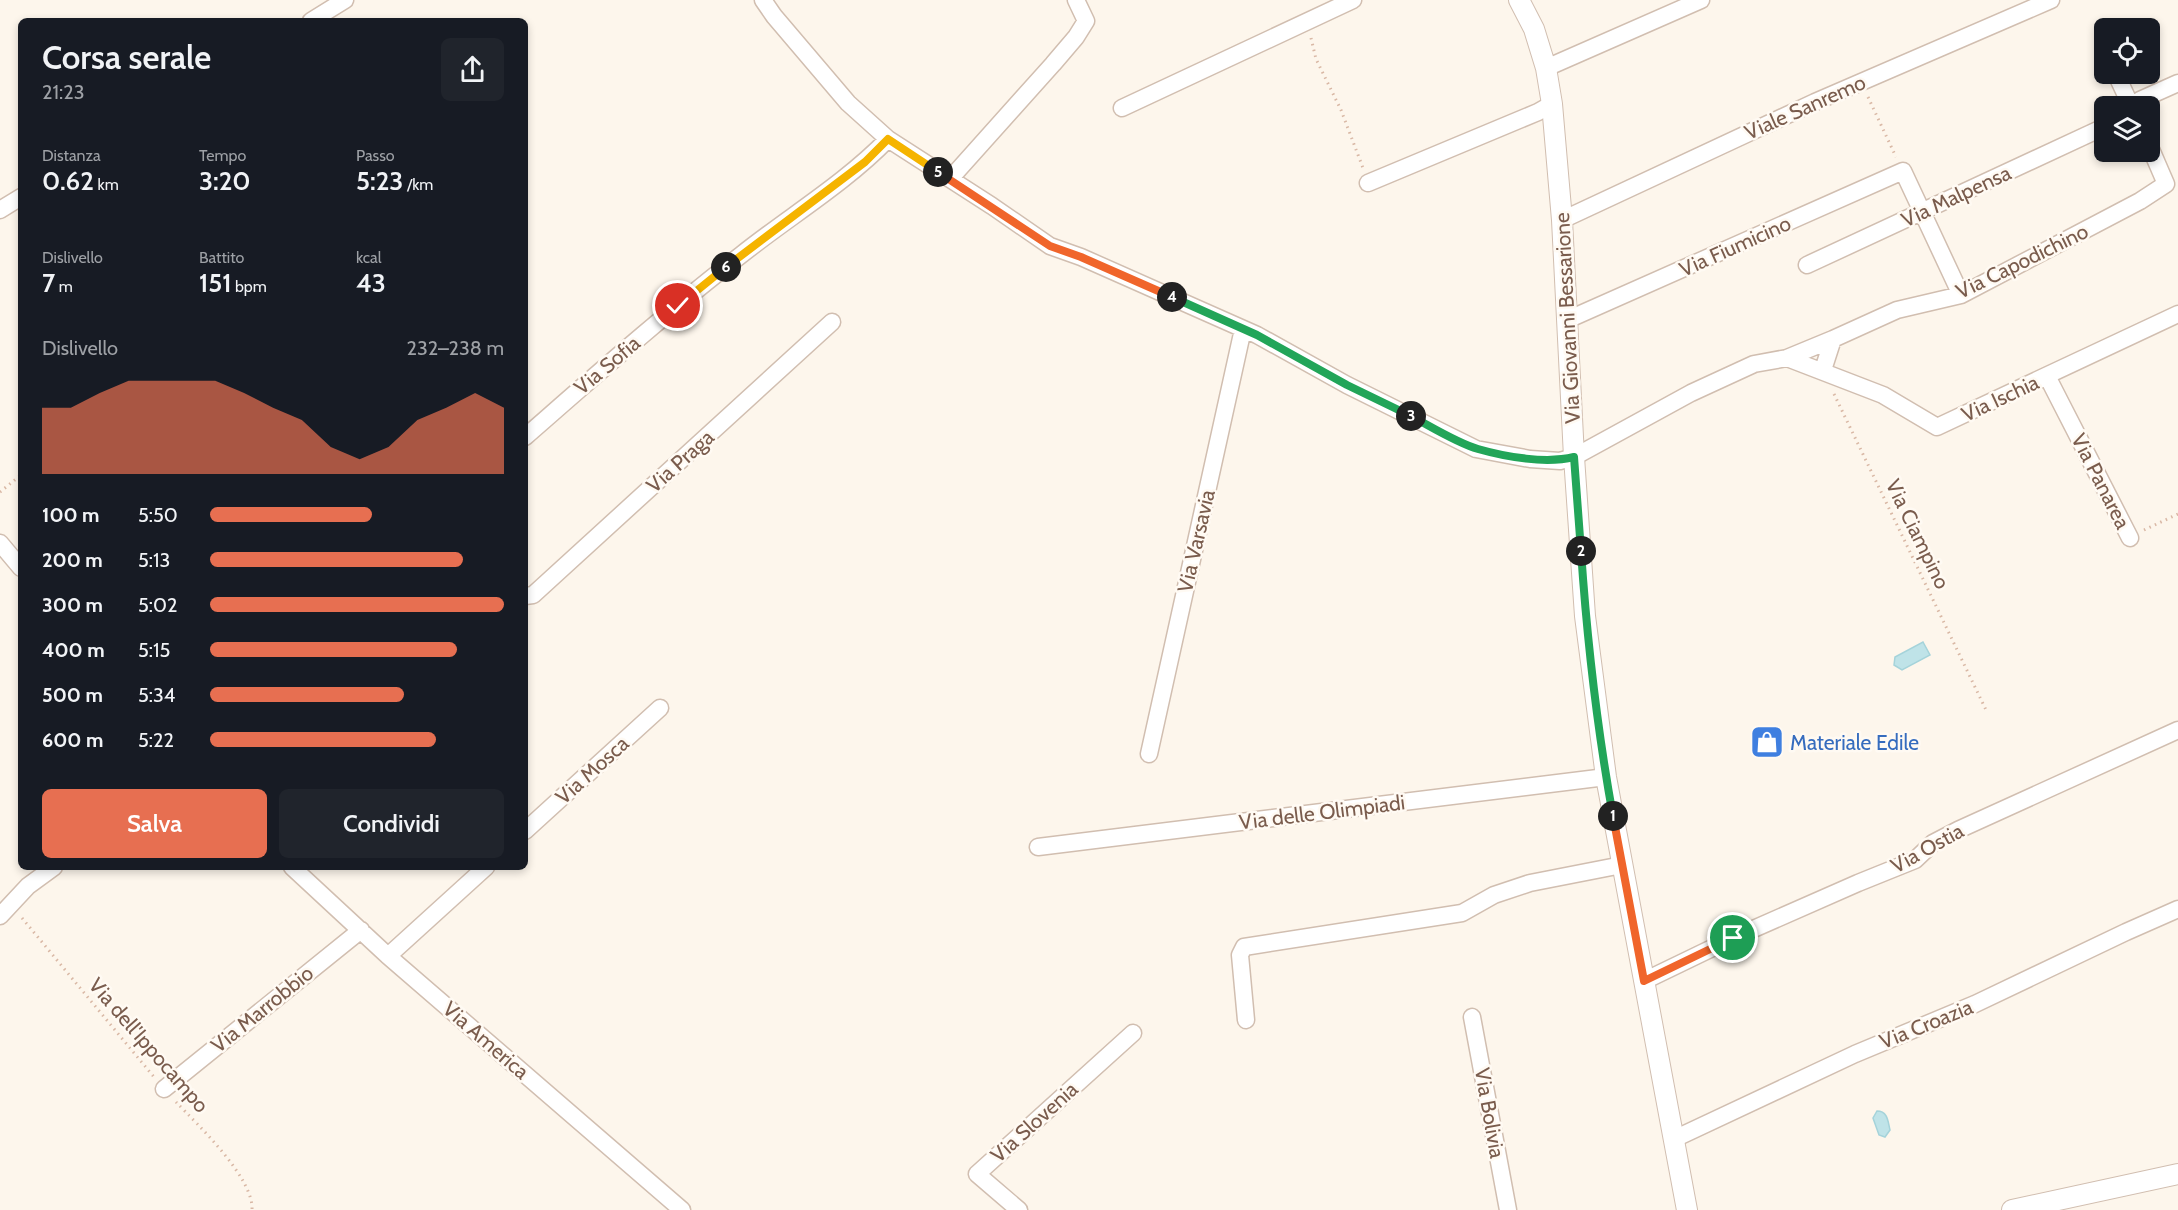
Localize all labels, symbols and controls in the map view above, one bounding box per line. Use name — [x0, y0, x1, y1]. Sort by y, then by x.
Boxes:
map controls — [2094, 18, 2160, 162]
button: locate — [2094, 18, 2160, 84]
text: Corsa serale — [42, 37, 211, 77]
button: share — [441, 38, 504, 101]
street label: Viale Sanremo — [1741, 69, 1869, 145]
text: 21:23 — [42, 80, 84, 104]
button: layers — [2094, 96, 2160, 162]
text: Distanza — [42, 146, 101, 165]
text: Tempo — [199, 146, 246, 165]
text: Passo — [356, 146, 395, 165]
pin: 5 — [923, 157, 953, 187]
street label: Via Malpensa — [1897, 160, 2015, 232]
text: 5 — [934, 162, 942, 181]
text: 0.62 — [42, 165, 94, 197]
text: 3:20 — [199, 165, 251, 197]
text: 5:23 — [356, 165, 403, 197]
text: km — [94, 175, 119, 194]
text: /km — [403, 175, 433, 194]
street label: Via Fiumicino — [1675, 210, 1795, 282]
street label: Via Giovanni Bessarione — [1549, 211, 1585, 424]
street label: Via Capodichino — [1952, 218, 2092, 304]
text: Dislivello — [42, 248, 103, 267]
text: Battito — [199, 248, 244, 267]
text: kcal — [356, 248, 382, 267]
pin: 6 — [711, 252, 741, 282]
text: 6 — [722, 257, 731, 276]
text: 7 — [42, 267, 55, 299]
text: 151 — [199, 267, 231, 299]
text: 43 — [356, 267, 386, 299]
text: m — [55, 277, 73, 296]
text: bpm — [231, 277, 267, 296]
pin — [652, 280, 703, 331]
pin: 4 — [1157, 282, 1187, 312]
text: 4 — [1167, 287, 1177, 306]
icon: check — [661, 289, 694, 322]
street label: Via Sofia — [569, 330, 645, 400]
text: Dislivello — [42, 336, 118, 360]
text: 232–238 m — [407, 336, 504, 360]
street label: Via Ischia — [1957, 369, 2043, 427]
pin: 3 — [1396, 401, 1426, 431]
text: 3 — [1407, 406, 1415, 425]
street label: Via Praga — [641, 424, 719, 498]
street label: Via Panarea — [2066, 429, 2136, 533]
street label: Via Ciampino — [1881, 475, 1955, 593]
street label: Via Varsavia — [1172, 487, 1220, 595]
text: 100 m — [42, 503, 100, 527]
text: 5:50 — [138, 503, 178, 527]
pin: 2 — [1566, 536, 1596, 566]
text: 2 — [1577, 541, 1585, 560]
text: 200 m — [42, 548, 103, 572]
text: 5:13 — [138, 548, 170, 572]
text: 300 m — [42, 593, 103, 617]
text: 5:02 — [138, 593, 177, 617]
text: 400 m — [42, 638, 105, 662]
text: 5:15 — [138, 638, 170, 662]
text: 500 m — [42, 683, 103, 707]
text: 5:34 — [138, 683, 175, 707]
shop icon: Materiale Edile — [1749, 724, 1785, 760]
text: 600 m — [42, 728, 103, 752]
text: 5:22 — [138, 728, 174, 752]
place label: Materiale Edile — [1790, 730, 1919, 755]
street label: Via Mosca — [550, 731, 634, 809]
button: Salva — [42, 789, 267, 858]
button: Condividi — [279, 789, 504, 858]
street label: Via delle Olimpiadi — [1238, 789, 1406, 835]
pin: 1 — [1598, 801, 1628, 831]
text: 1 — [1610, 806, 1616, 825]
street label: Via Ostia — [1886, 818, 1968, 878]
pin — [1707, 912, 1758, 963]
icon: arrive — [1716, 921, 1749, 954]
street label: Via Marrobbio — [206, 960, 318, 1058]
street label: Via dell'Ippocampo — [84, 973, 214, 1117]
street label: Via Croazia — [1876, 994, 1976, 1054]
street label: Via America — [438, 996, 534, 1084]
street label: Via Bolivia — [1470, 1066, 1510, 1160]
street label: Via Slovenia — [985, 1076, 1083, 1168]

